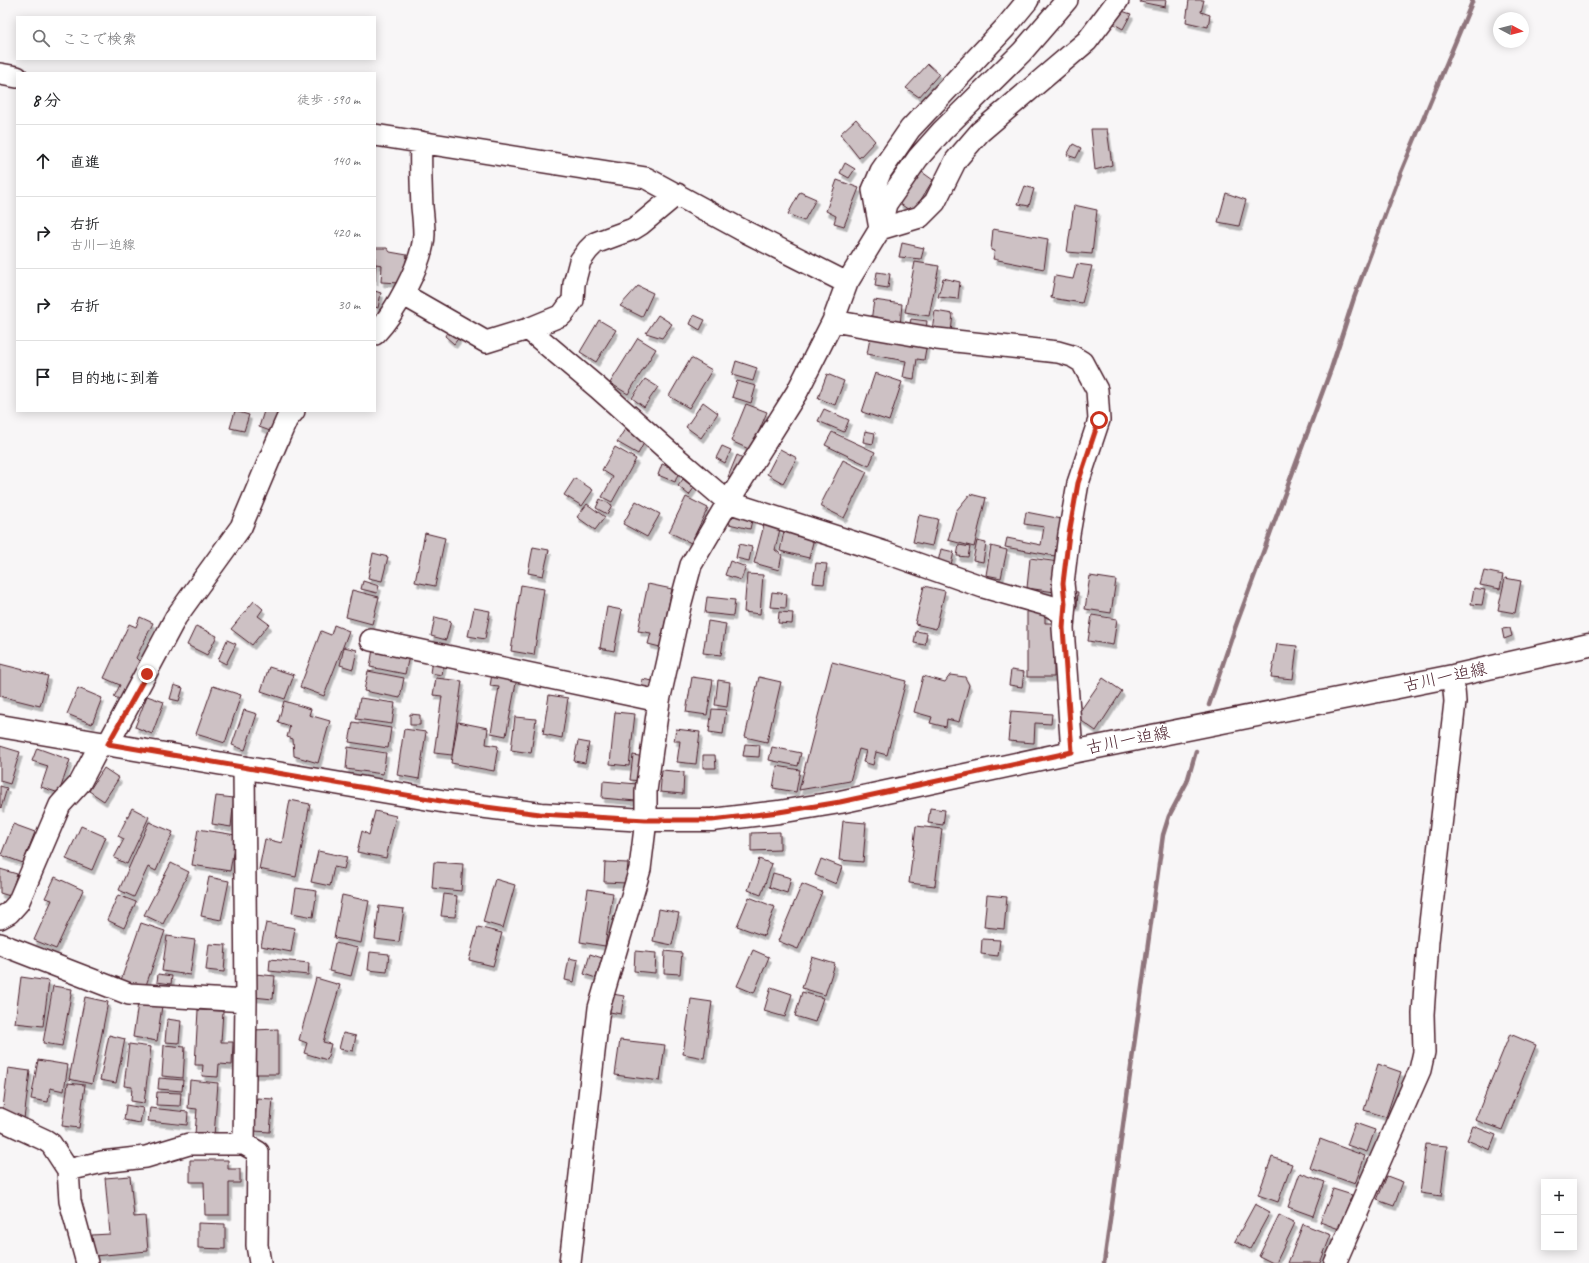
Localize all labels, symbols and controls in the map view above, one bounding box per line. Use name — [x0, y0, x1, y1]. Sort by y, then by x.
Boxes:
north arrow — [1493, 12, 1529, 48]
search box — [16, 16, 376, 60]
icon: search — [30, 27, 52, 49]
text: ここで検索 — [62, 30, 137, 49]
text: 8 分 — [32, 90, 61, 111]
text: 徒歩 · 590 m — [297, 92, 360, 108]
icon: ahead — [32, 150, 54, 172]
text: 直進 — [70, 153, 100, 172]
text: 140 m — [332, 153, 360, 169]
text: 右折 — [70, 215, 100, 234]
icon: right — [32, 222, 54, 244]
text: 420 m — [332, 225, 360, 241]
text: 古川一迫線 — [70, 237, 135, 253]
icon: right — [32, 294, 54, 316]
text: 右折 — [70, 297, 100, 316]
text: 30 m — [338, 297, 360, 313]
icon: arrive — [32, 366, 54, 388]
text: 目的地に到着 — [70, 369, 160, 388]
route start — [1090, 411, 1108, 429]
street label: 古川一迫線 — [1401, 658, 1489, 696]
route end — [138, 665, 156, 683]
street label: 古川一迫線 — [1084, 722, 1172, 758]
map controls — [1541, 1179, 1577, 1251]
button: + — [1541, 1179, 1577, 1215]
button: − — [1541, 1215, 1577, 1251]

